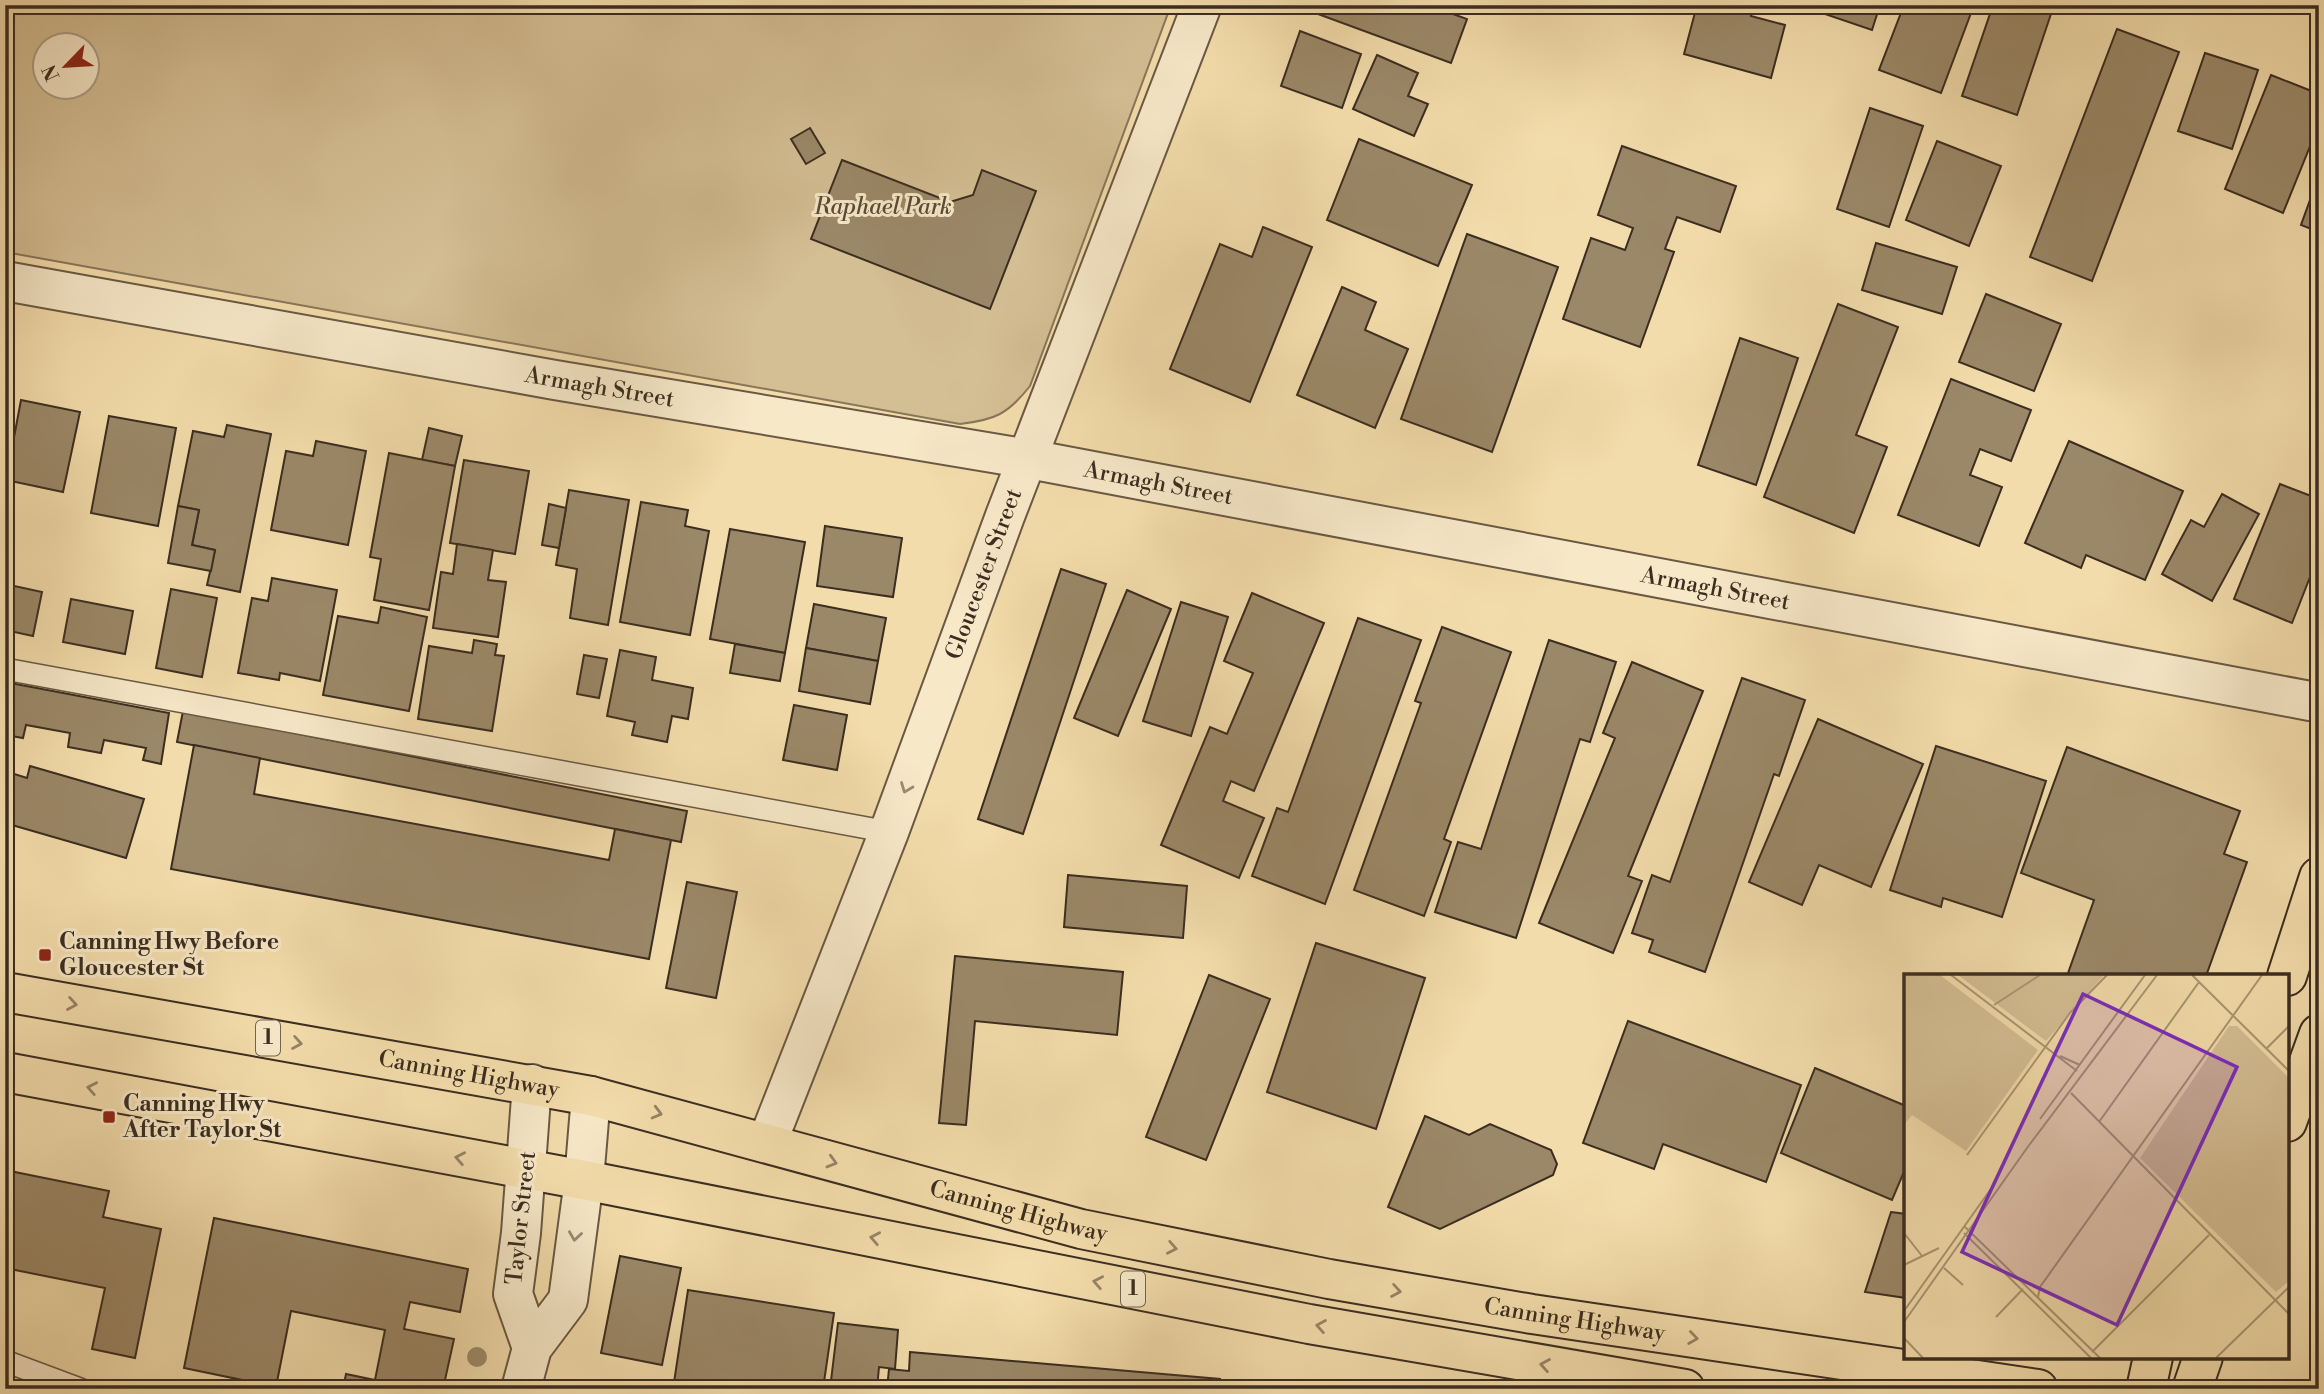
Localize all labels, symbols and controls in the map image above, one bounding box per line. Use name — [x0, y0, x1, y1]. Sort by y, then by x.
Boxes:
north arrow — [32, 32, 102, 102]
text: N — [37, 61, 66, 85]
park label: Raphael Park — [813, 193, 952, 221]
street label: Armagh Street — [522, 361, 676, 414]
street label: Armagh Street — [1081, 455, 1235, 511]
street label: Gloucester Street — [940, 484, 1028, 663]
street label: Armagh Street — [1638, 561, 1792, 616]
one-way arrow — [900, 782, 914, 794]
place label: Canning Hwy Before Gloucester St — [59, 928, 279, 982]
marker: Canning Hwy Before Gloucester St — [37, 947, 53, 963]
inset map — [1904, 974, 2289, 1359]
one-way arrow — [66, 995, 78, 1010]
road number: 1 — [256, 1020, 280, 1056]
one-way arrow — [291, 1035, 302, 1050]
street label: Canning Highway — [376, 1045, 562, 1104]
one-way arrow — [86, 1082, 98, 1097]
place label: Canning Hwy After Taylor St — [122, 1090, 282, 1144]
one-way arrow — [650, 1105, 662, 1120]
marker: Canning Hwy After Taylor St — [101, 1109, 117, 1125]
street label: Taylor Street — [500, 1150, 542, 1286]
one-way arrow — [454, 1151, 466, 1166]
one-way arrow — [826, 1154, 838, 1169]
street label: Canning Highway — [926, 1175, 1111, 1248]
one-way arrow — [568, 1230, 583, 1242]
one-way arrow — [869, 1231, 881, 1246]
one-way arrow — [1166, 1239, 1178, 1254]
road number: 1 — [1121, 1272, 1145, 1306]
one-way arrow — [1092, 1275, 1104, 1290]
one-way arrow — [1390, 1283, 1401, 1298]
street label: Canning Highway — [1482, 1292, 1668, 1348]
one-way arrow — [1315, 1319, 1327, 1334]
one-way arrow — [1687, 1330, 1699, 1345]
one-way arrow — [1539, 1358, 1551, 1373]

